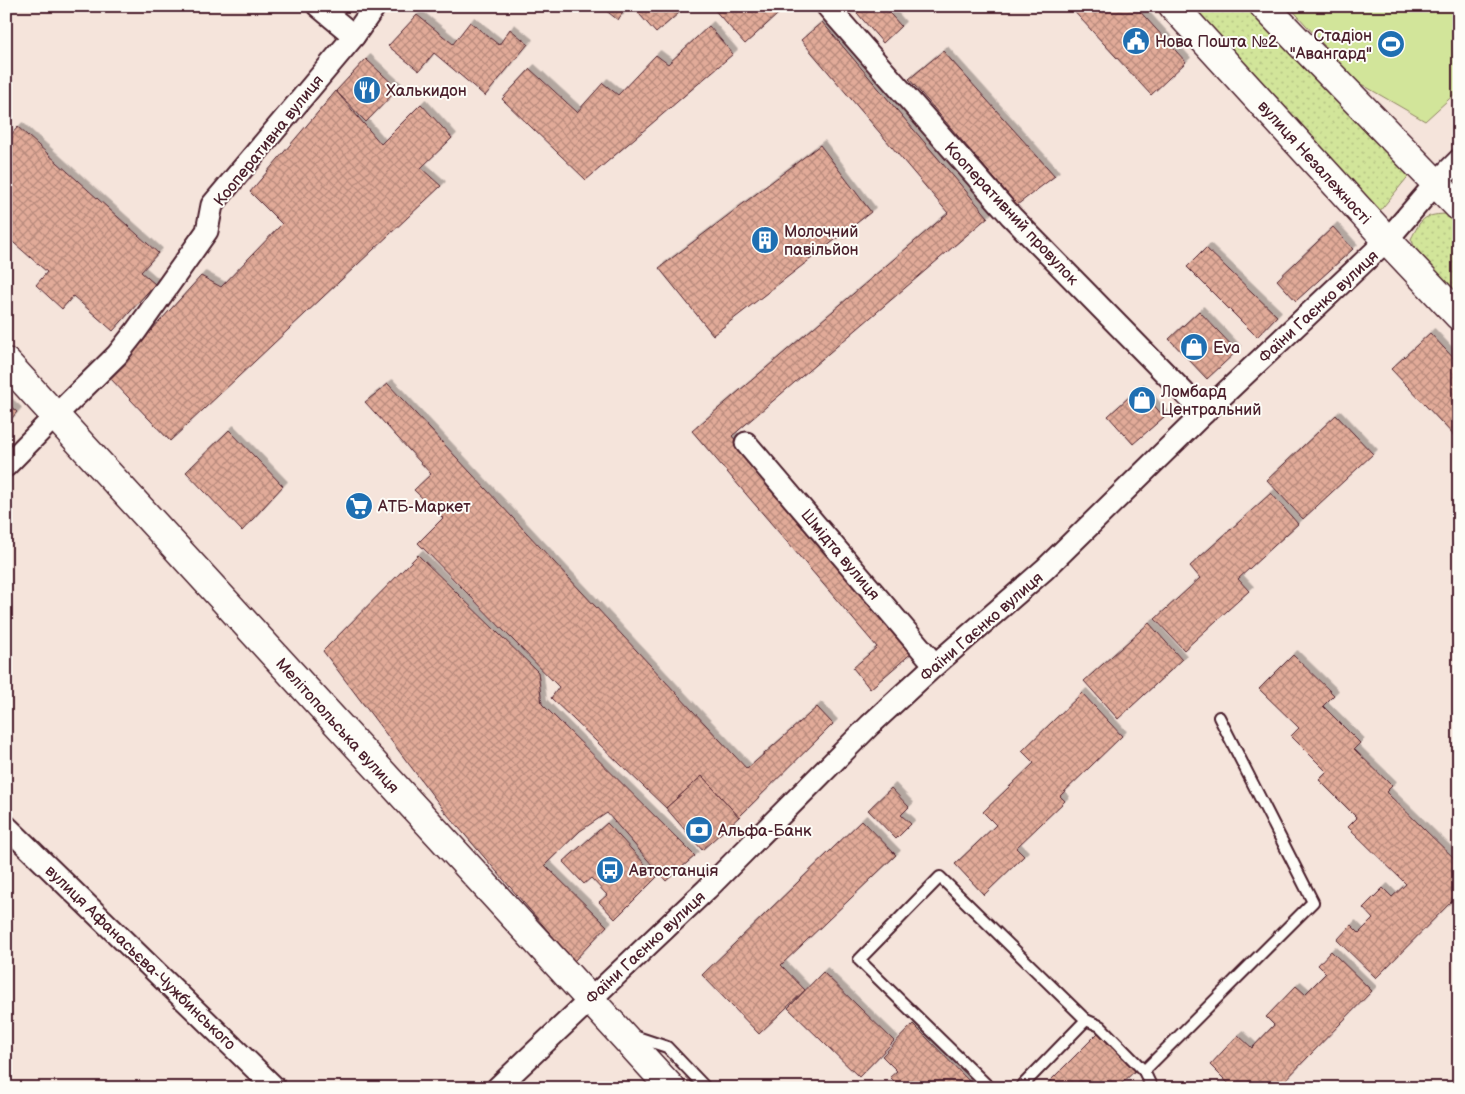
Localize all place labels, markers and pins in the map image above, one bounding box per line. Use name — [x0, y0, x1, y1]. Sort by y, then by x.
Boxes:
public building icon: Нова Пошта №2 — [1121, 26, 1151, 56]
place label: Стадіон "Авангард" — [1290, 27, 1372, 64]
sports icon: Стадіон "Авангард" — [1376, 29, 1406, 59]
place label: Нова Пошта №2 — [1155, 33, 1278, 52]
restaurant icon: Халькидон — [352, 75, 382, 105]
place label: Халькидон — [386, 82, 467, 101]
place label: Молочний павільйон — [784, 223, 859, 260]
building icon: Молочний павільйон — [750, 225, 780, 255]
shop icon: Eva — [1179, 332, 1209, 362]
place label: Eva — [1213, 339, 1240, 358]
place label: Ломбард Центральний — [1160, 383, 1261, 420]
shop icon: Ломбард Центральний — [1127, 385, 1157, 415]
supermarket icon: АТБ-Маркет — [344, 491, 374, 521]
place label: АТБ-Маркет — [377, 498, 471, 517]
bank icon: Альфа-Банк — [684, 815, 714, 845]
place label: Альфа-Банк — [717, 822, 812, 841]
bus stop icon: Автостанція — [595, 855, 625, 885]
place label: Автостанція — [628, 862, 718, 881]

